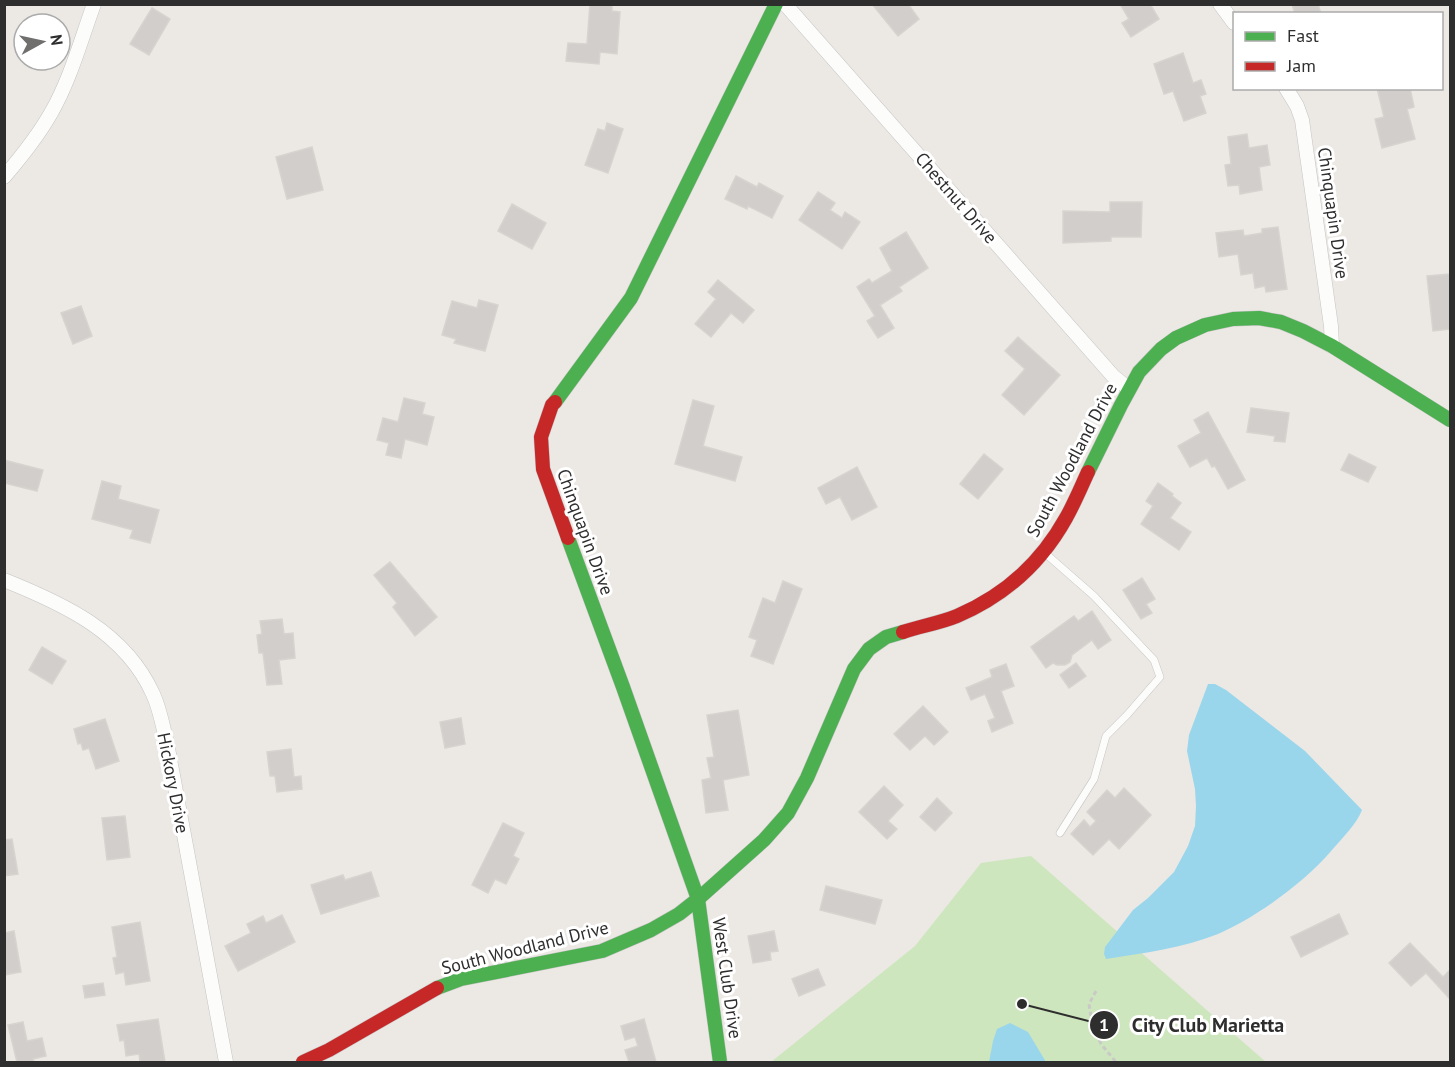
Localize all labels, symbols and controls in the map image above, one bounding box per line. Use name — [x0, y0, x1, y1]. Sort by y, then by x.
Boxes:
north arrow — [12, 12, 72, 72]
legend — [1233, 12, 1443, 90]
text: Fast — [1287, 24, 1319, 47]
text: N — [46, 33, 67, 47]
text: Jam — [1286, 54, 1316, 77]
street label: Chinquapin Drive — [1313, 146, 1354, 280]
street label: Chestnut Drive — [910, 147, 1002, 248]
street label: South Woodland Drive — [1021, 379, 1122, 541]
street label: Chinquapin Drive — [552, 466, 619, 598]
street label: Hickory Drive — [152, 731, 195, 835]
street label: South Woodland Drive — [439, 916, 611, 979]
street label: West Club Drive — [708, 916, 747, 1040]
callout: City Club Marietta — [1089, 1006, 1297, 1044]
text: City Club Marietta — [1132, 1012, 1284, 1038]
text: 1 — [1099, 1013, 1109, 1036]

